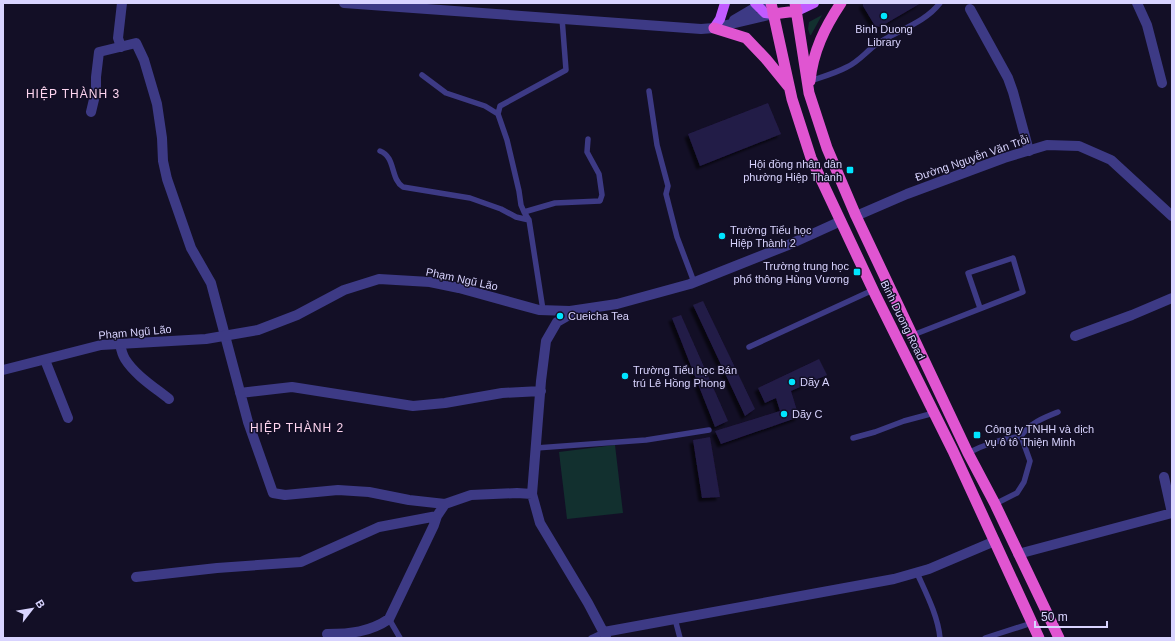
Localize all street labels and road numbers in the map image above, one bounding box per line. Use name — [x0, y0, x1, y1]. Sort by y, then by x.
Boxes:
street label: Đường Nguyễn Văn Trỗi — [913, 133, 1031, 183]
street label: Phạm Ngũ Lão — [425, 266, 499, 292]
street label: Binh Duong Road — [879, 278, 927, 362]
street label: Phạm Ngũ Lão — [98, 323, 172, 341]

